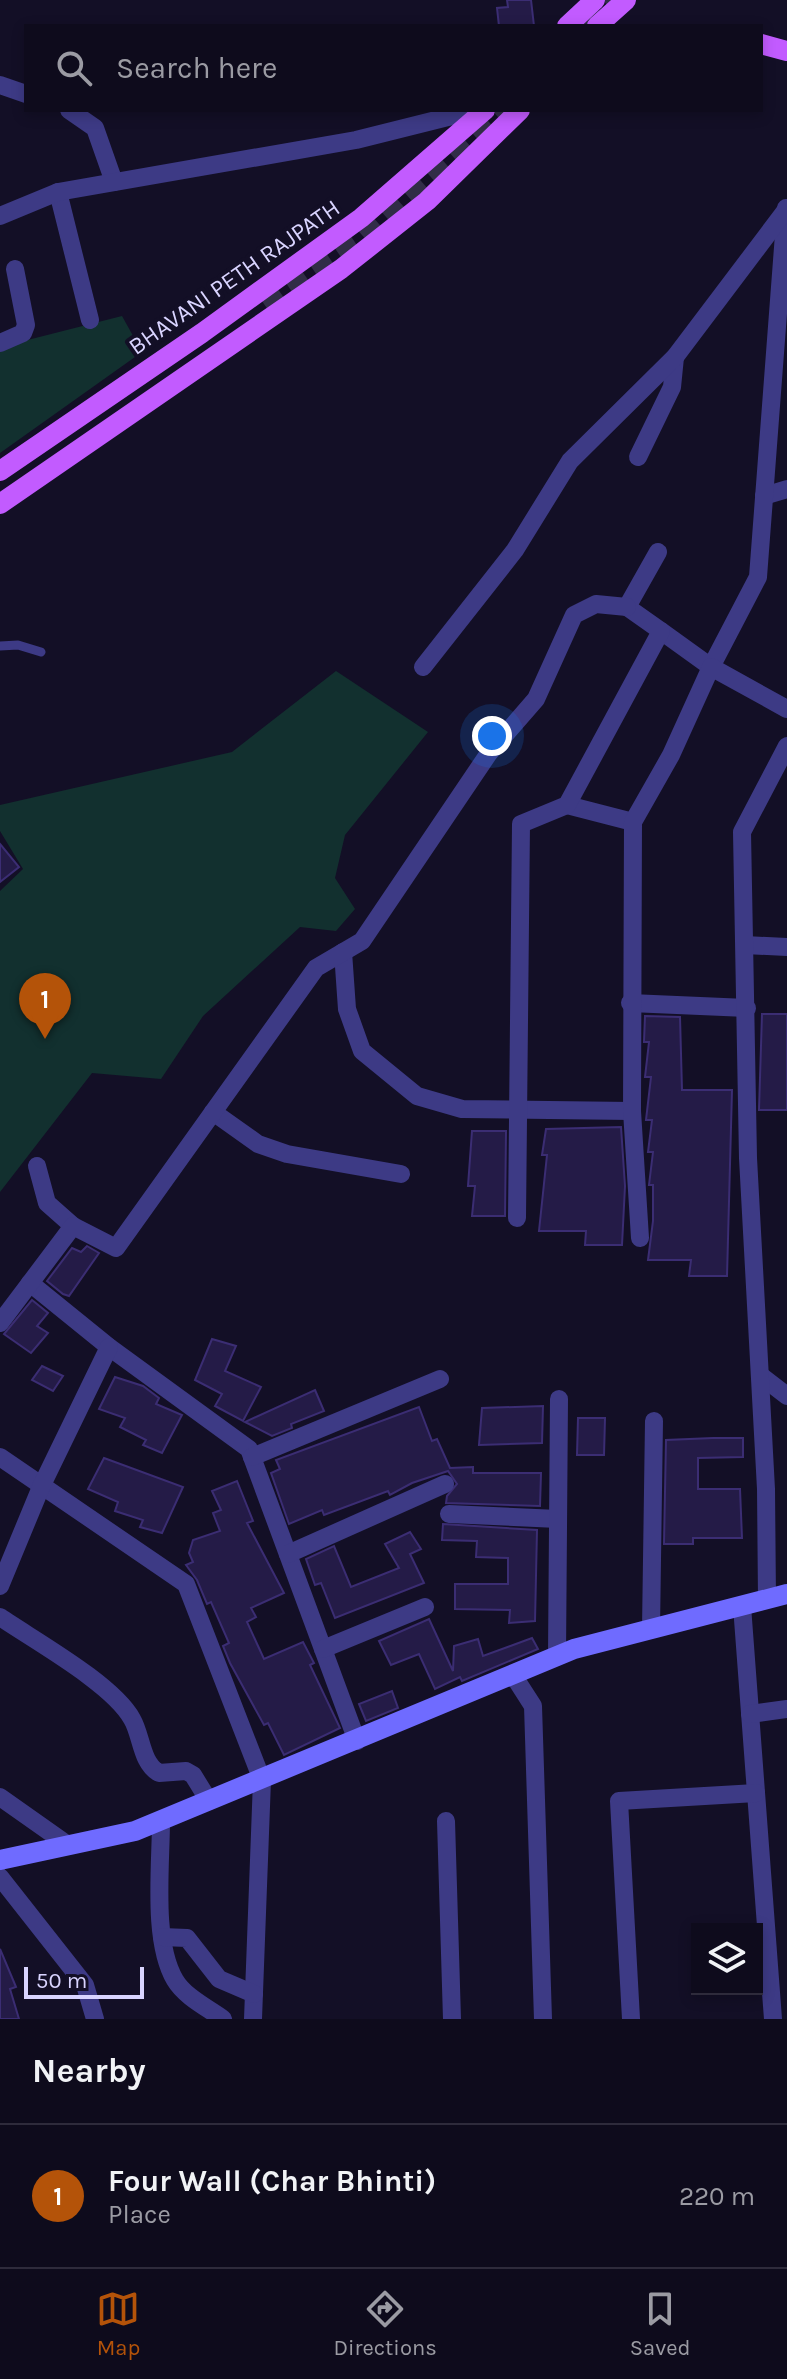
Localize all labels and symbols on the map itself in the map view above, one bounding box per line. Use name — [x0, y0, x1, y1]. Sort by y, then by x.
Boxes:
street label: BHAVANI PETH RAJPATH — [123, 193, 345, 361]
your location — [472, 716, 512, 756]
pin: 1 — [19, 973, 71, 1039]
scale bar — [24, 1963, 144, 1999]

